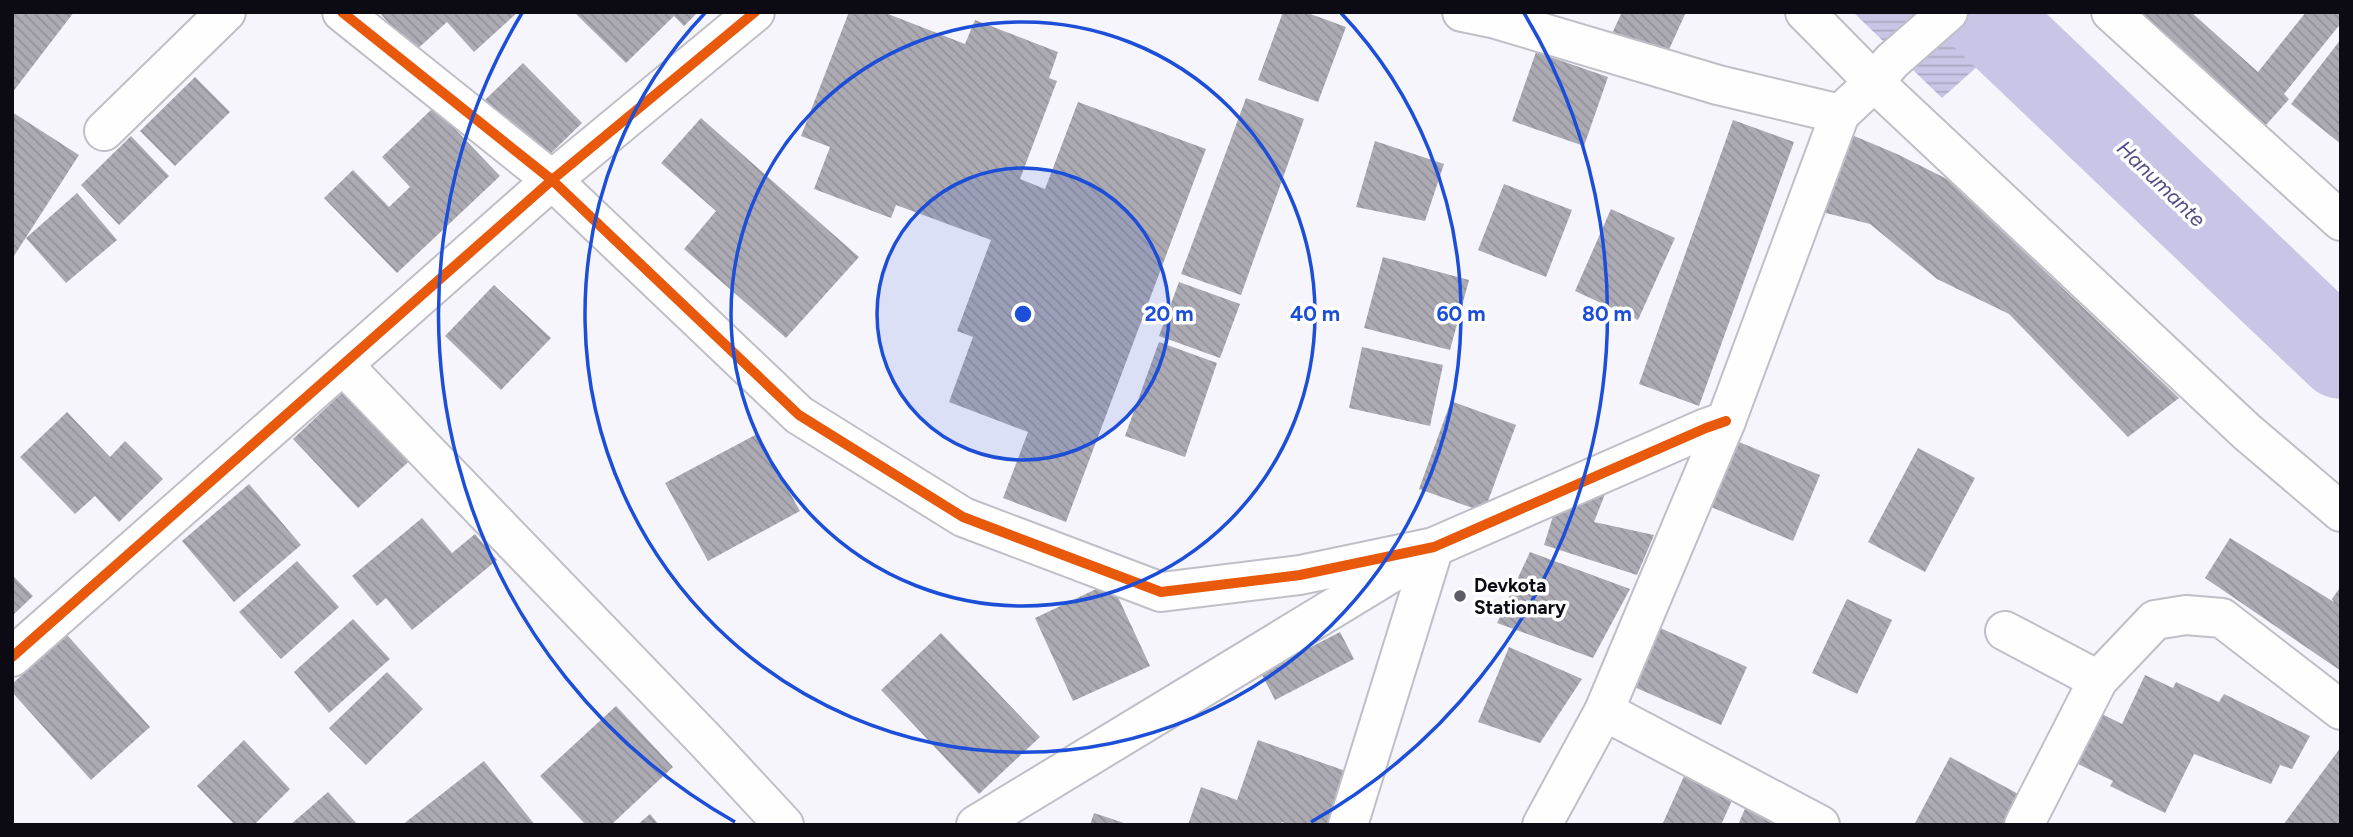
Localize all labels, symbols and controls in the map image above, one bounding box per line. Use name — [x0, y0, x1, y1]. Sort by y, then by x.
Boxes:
water label: Hanumante — [2112, 135, 2211, 232]
text: 20 m — [1144, 301, 1194, 326]
text: 40 m — [1290, 301, 1340, 326]
text: 60 m — [1436, 301, 1486, 326]
text: 80 m — [1582, 301, 1632, 326]
centre of rings — [1011, 302, 1035, 326]
place label: Devkota Stationary — [1474, 574, 1566, 619]
marker: Devkota Stationary — [1452, 588, 1468, 604]

